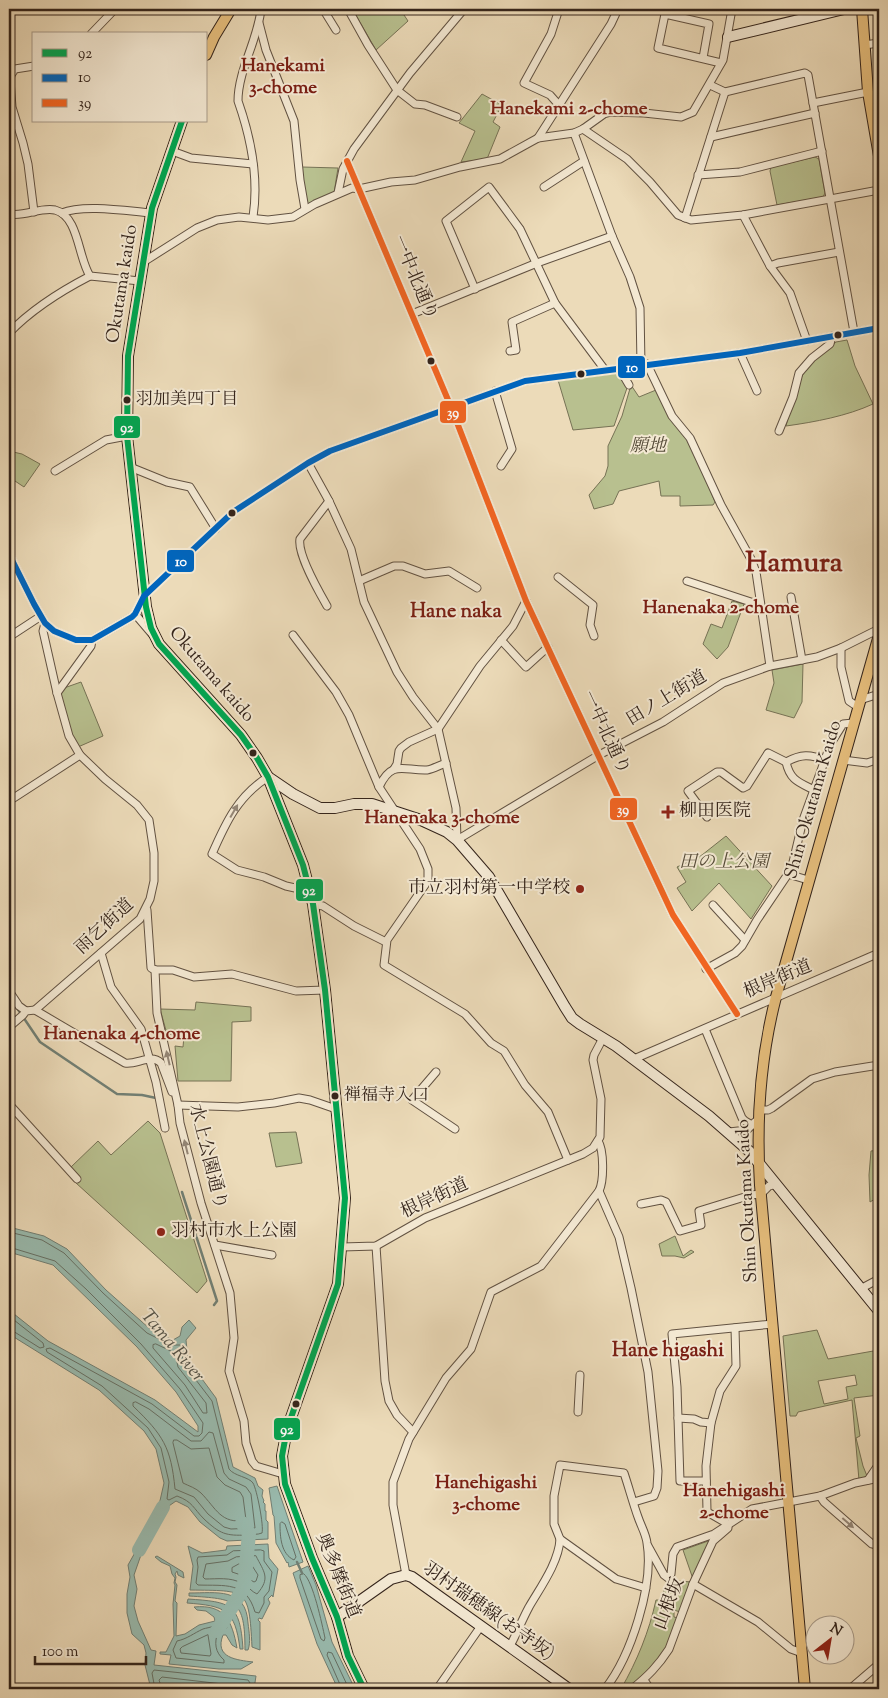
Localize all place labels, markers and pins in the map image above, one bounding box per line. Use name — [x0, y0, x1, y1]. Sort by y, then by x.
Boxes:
unlabelled marker — [833, 330, 843, 340]
unlabelled marker — [426, 356, 436, 366]
unlabelled marker — [576, 369, 586, 379]
place label: 羽加美四丁目 — [136, 388, 238, 412]
marker: 羽加美四丁目 — [122, 395, 132, 405]
unlabelled marker — [227, 508, 237, 518]
unlabelled marker — [248, 748, 258, 758]
place label: 柳田医院 — [679, 799, 751, 825]
marker: 柳田医院 — [661, 805, 675, 819]
place label: 市立羽村第一中学校 — [408, 876, 570, 902]
marker: 市立羽村第一中学校 — [574, 883, 586, 895]
place label: 禅福寺入口 — [344, 1084, 429, 1108]
marker: 禅福寺入口 — [330, 1091, 340, 1101]
place label: 羽村市水上公園 — [171, 1219, 297, 1245]
marker: 羽村市水上公園 — [155, 1226, 167, 1238]
unlabelled marker — [291, 1399, 301, 1409]

